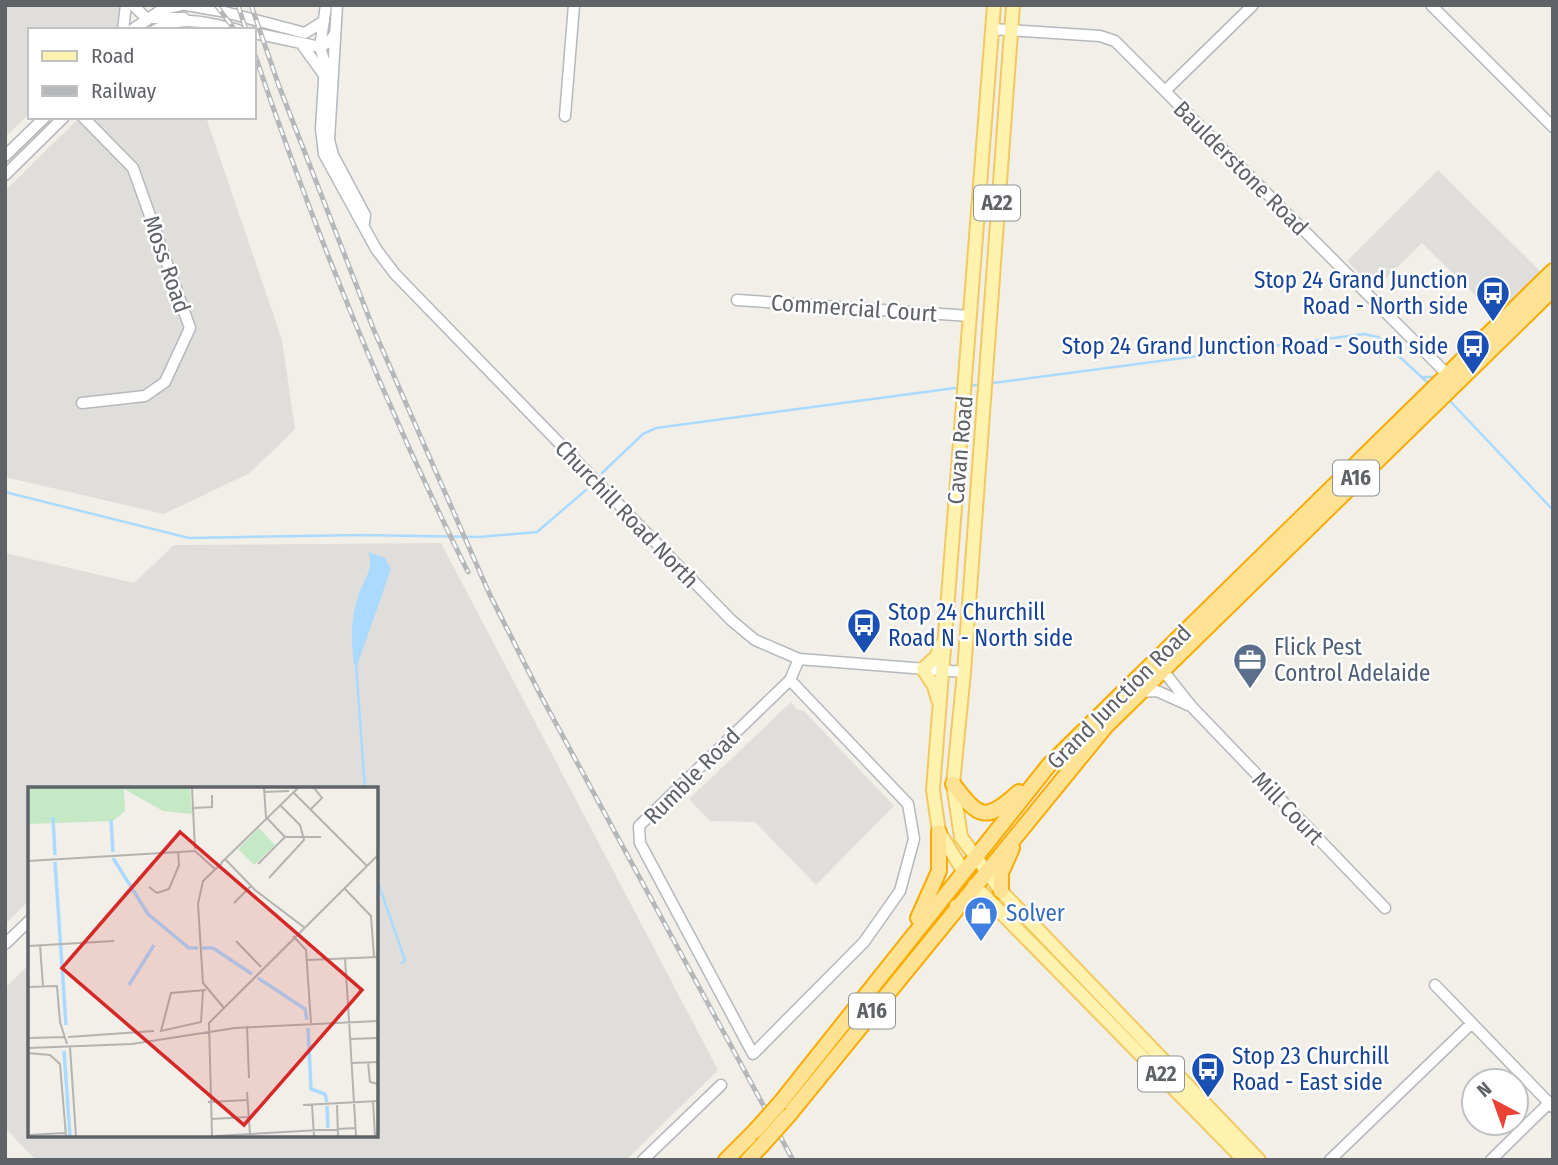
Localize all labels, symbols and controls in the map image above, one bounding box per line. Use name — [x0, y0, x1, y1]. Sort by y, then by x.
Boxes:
legend — [28, 28, 256, 119]
text: Road — [91, 43, 135, 69]
text: Railway — [91, 78, 157, 104]
street label: Baulderstone Road — [1168, 95, 1314, 241]
road number: A22 — [974, 186, 1020, 220]
street label: Moss Road — [137, 212, 197, 316]
place label: Stop 24 Grand Junction Road - North side — [1254, 266, 1468, 320]
bus stop icon: Stop 24 Grand Junction Road - North side — [1474, 274, 1512, 323]
street label: Commercial Court — [770, 288, 938, 328]
bus stop icon: Stop 24 Grand Junction Road - South side — [1454, 327, 1492, 376]
place label: Stop 24 Grand Junction Road - South side — [1062, 332, 1448, 360]
street label: Cavan Road — [941, 395, 979, 505]
street label: Churchill Road North — [549, 434, 705, 594]
road number: A16 — [1333, 461, 1379, 496]
place label: Stop 24 Churchill Road N - North side — [888, 598, 1073, 652]
bus stop icon: Stop 24 Churchill Road N - North side — [845, 606, 883, 655]
street label: Grand Junction Road — [1041, 619, 1197, 775]
place label: Flick Pest Control Adelaide — [1274, 633, 1430, 687]
office icon: Flick Pest Control Adelaide — [1231, 641, 1269, 690]
street label: Rumble Road — [638, 722, 746, 830]
street label: Mill Court — [1246, 766, 1330, 851]
inset map — [28, 787, 378, 1137]
shop icon: Solver — [962, 894, 1000, 943]
place label: Solver — [1006, 899, 1065, 927]
road number: A16 — [849, 993, 895, 1028]
place label: Stop 23 Churchill Road - East side — [1232, 1042, 1389, 1096]
bus stop icon: Stop 23 Churchill Road - East side — [1189, 1050, 1227, 1099]
road number: A22 — [1138, 1056, 1184, 1092]
north arrow — [1460, 1067, 1530, 1137]
text: N — [1472, 1077, 1496, 1102]

